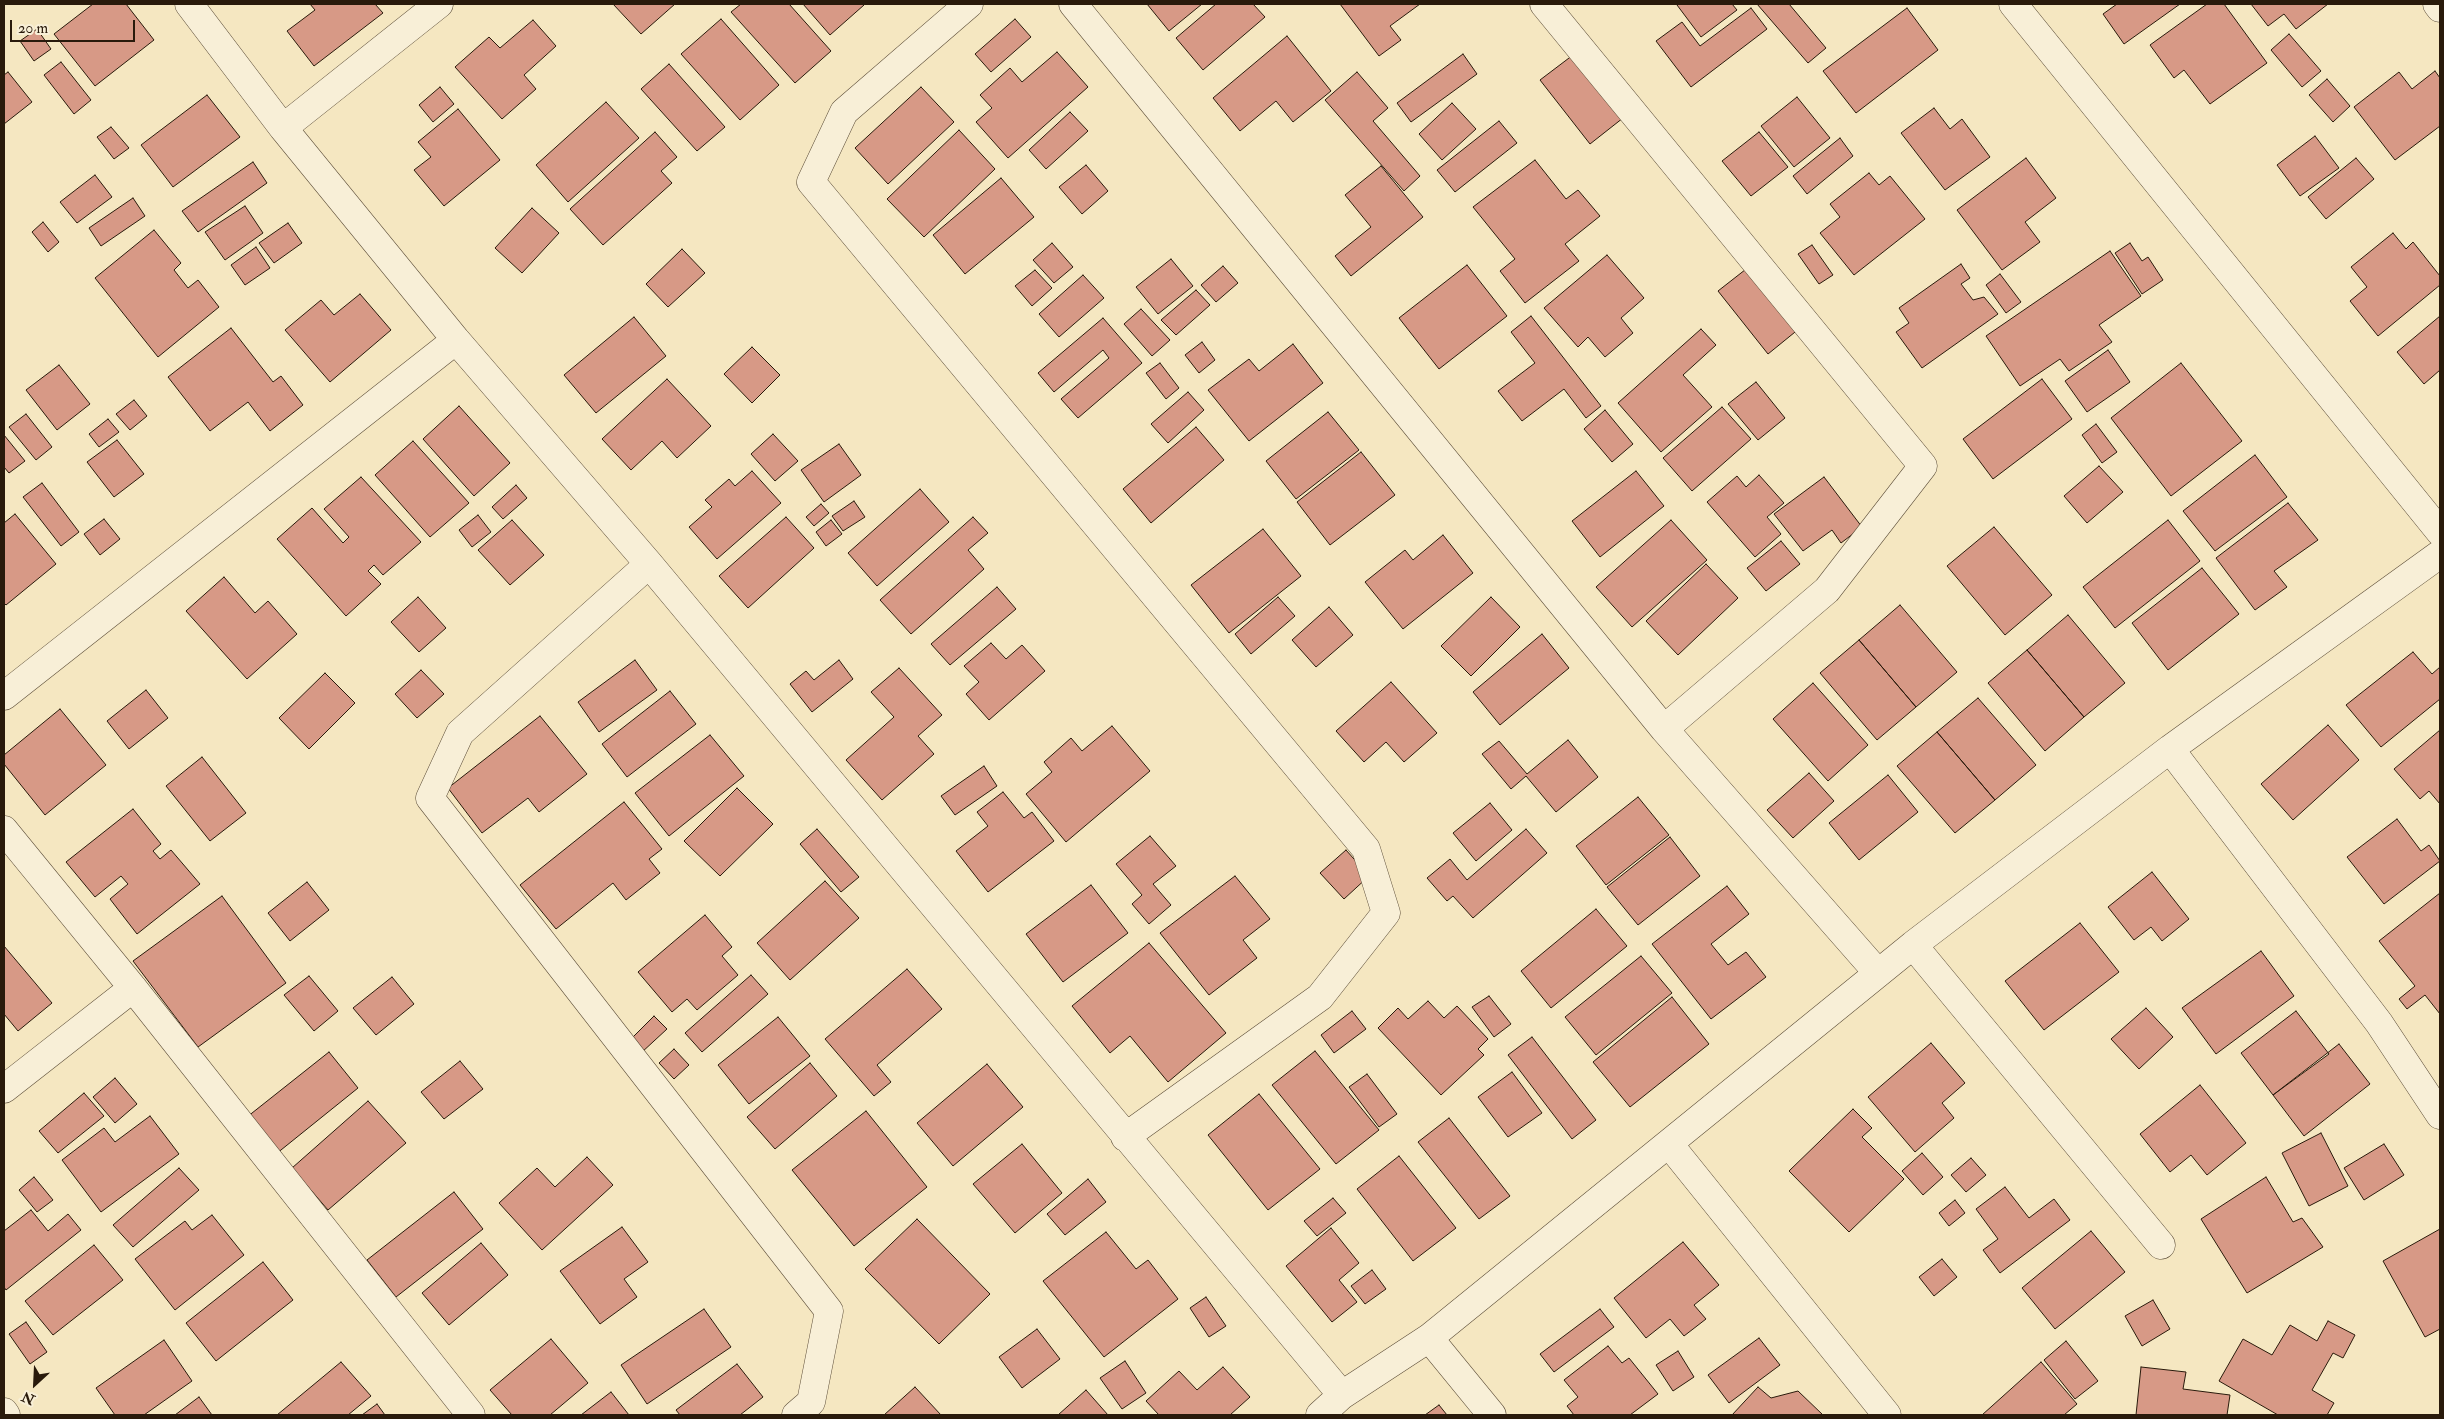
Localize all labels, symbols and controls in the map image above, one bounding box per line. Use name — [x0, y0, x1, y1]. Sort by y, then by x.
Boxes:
scale bar — [12, 10, 138, 42]
text: 20 m — [18, 19, 48, 38]
north arrow — [10, 1359, 60, 1409]
text: N — [19, 1388, 38, 1408]

